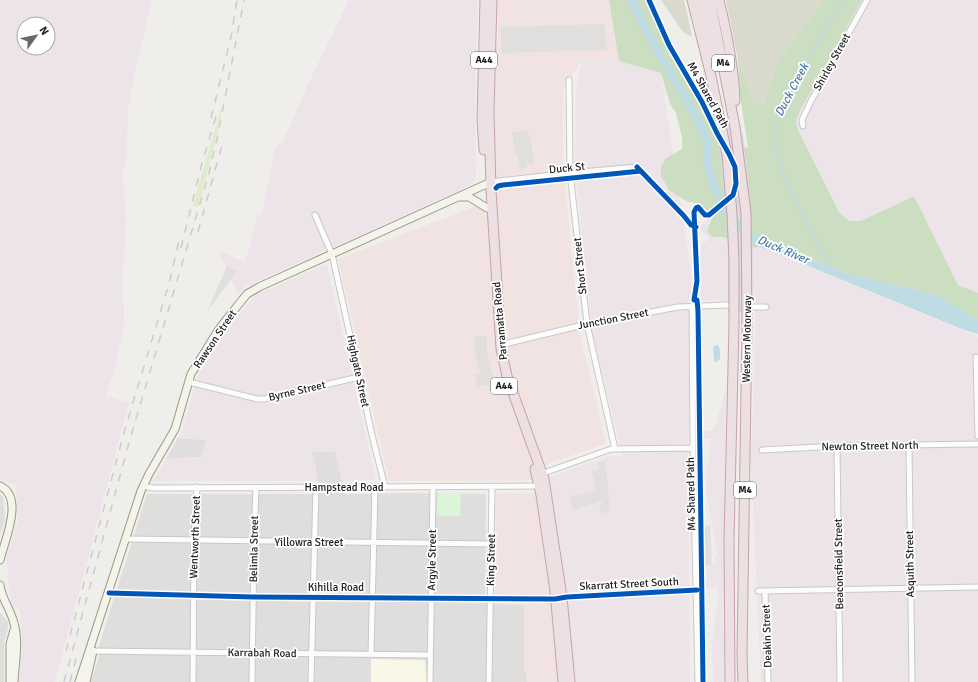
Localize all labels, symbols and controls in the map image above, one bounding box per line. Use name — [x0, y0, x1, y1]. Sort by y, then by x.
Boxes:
north arrow — [16, 16, 56, 56]
text: N — [36, 24, 52, 38]
street label: Shirley Street — [811, 31, 853, 93]
road number: A44 — [471, 52, 497, 68]
road number: M4 — [712, 55, 734, 71]
street label: M4 Shared Path — [684, 60, 732, 130]
water label: Duck Creek — [772, 60, 813, 119]
street label: Duck St — [548, 160, 586, 176]
water label: Duck River — [755, 232, 813, 268]
street label: Short Street — [571, 237, 589, 295]
street label: Parramatta Road — [490, 281, 510, 361]
street label: Western Motorway — [740, 294, 754, 383]
street label: Junction Street — [576, 306, 650, 332]
street label: Rawson Street — [191, 307, 239, 371]
street label: Highgate Street — [344, 334, 372, 409]
street label: Byrne Street — [267, 378, 327, 404]
road number: A44 — [491, 378, 517, 394]
street label: Newton Street North — [821, 439, 919, 453]
street label: M4 Shared Path — [684, 457, 698, 531]
street label: Hampstead Road — [305, 481, 384, 494]
road number: M4 — [734, 482, 756, 498]
street label: Wentworth Street — [187, 495, 203, 579]
street label: Belimla Street — [247, 515, 261, 583]
street label: Beaconsfield Street — [832, 518, 846, 610]
street label: Argyle Street — [425, 529, 439, 591]
street label: Asquith Street — [903, 530, 917, 598]
street label: King Street — [484, 534, 498, 586]
street label: Yillowra Street — [275, 536, 344, 549]
street label: Skarratt Street South — [579, 575, 679, 593]
street label: Kihilla Road — [308, 581, 364, 594]
street label: Deakin Street — [759, 604, 775, 668]
street label: Karrabah Road — [227, 646, 297, 660]

